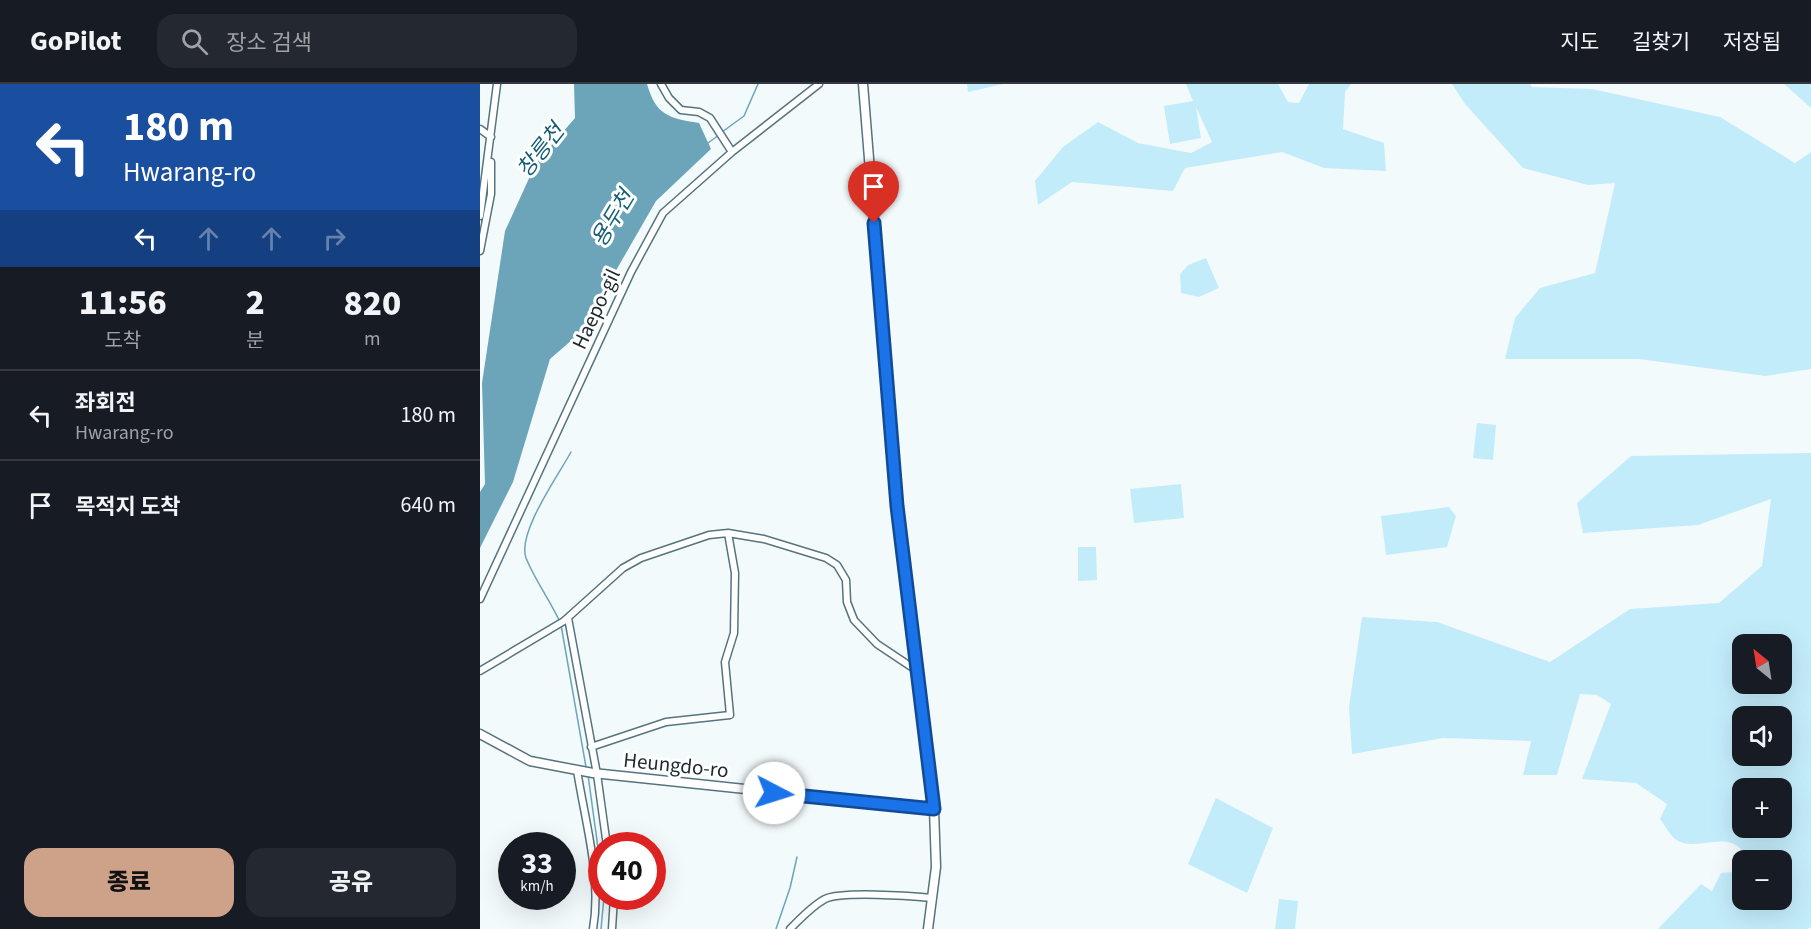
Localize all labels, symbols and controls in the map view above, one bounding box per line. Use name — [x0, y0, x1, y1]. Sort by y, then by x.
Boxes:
search box — [157, 14, 577, 68]
text: GoPilot — [30, 21, 121, 61]
icon: search — [178, 25, 211, 58]
text: 장소 검색 — [226, 27, 312, 59]
text: 지도 — [1560, 27, 1599, 57]
text: 길찾기 — [1632, 27, 1690, 57]
text: 저장됨 — [1723, 27, 1781, 57]
text: 180 m — [123, 97, 234, 157]
icon: left — [24, 108, 102, 186]
water label: 창릉천 — [509, 115, 574, 184]
text: Hwarang-ro — [123, 153, 256, 192]
pin — [848, 161, 899, 223]
icon: arrive — [857, 170, 890, 203]
water label: 용두천 — [584, 182, 644, 253]
icon: left — [129, 222, 162, 255]
icon: ahead — [192, 222, 225, 255]
icon: ahead — [255, 222, 288, 255]
icon: right — [318, 222, 351, 255]
street label: Haepo-gil — [564, 264, 628, 354]
text: 11:56 — [79, 277, 167, 328]
text: 2 — [246, 277, 265, 328]
text: 820 — [344, 278, 401, 329]
text: m — [364, 325, 381, 353]
text: 도착 — [104, 327, 141, 355]
text: 분 — [246, 327, 264, 355]
text: 좌회전 — [75, 387, 136, 419]
icon: left — [24, 399, 57, 432]
text: 180 m — [401, 399, 456, 431]
text: Hwarang-ro — [75, 419, 174, 447]
icon: arrive — [24, 489, 57, 522]
text: 640 m — [401, 489, 456, 521]
text: 목적지 도착 — [75, 491, 181, 523]
north arrow — [1732, 634, 1792, 694]
map controls — [1732, 634, 1792, 910]
button: sound — [1732, 706, 1792, 766]
street label: Heungdo-ro — [622, 745, 730, 785]
position arrow — [742, 761, 806, 825]
button: + — [1732, 778, 1792, 838]
speed limit sign: 40 — [588, 832, 666, 910]
text: 33 — [521, 842, 553, 885]
button: 종료 — [24, 848, 234, 917]
button: 공유 — [246, 848, 456, 917]
button: − — [1732, 850, 1792, 910]
text: km/h — [520, 876, 554, 897]

